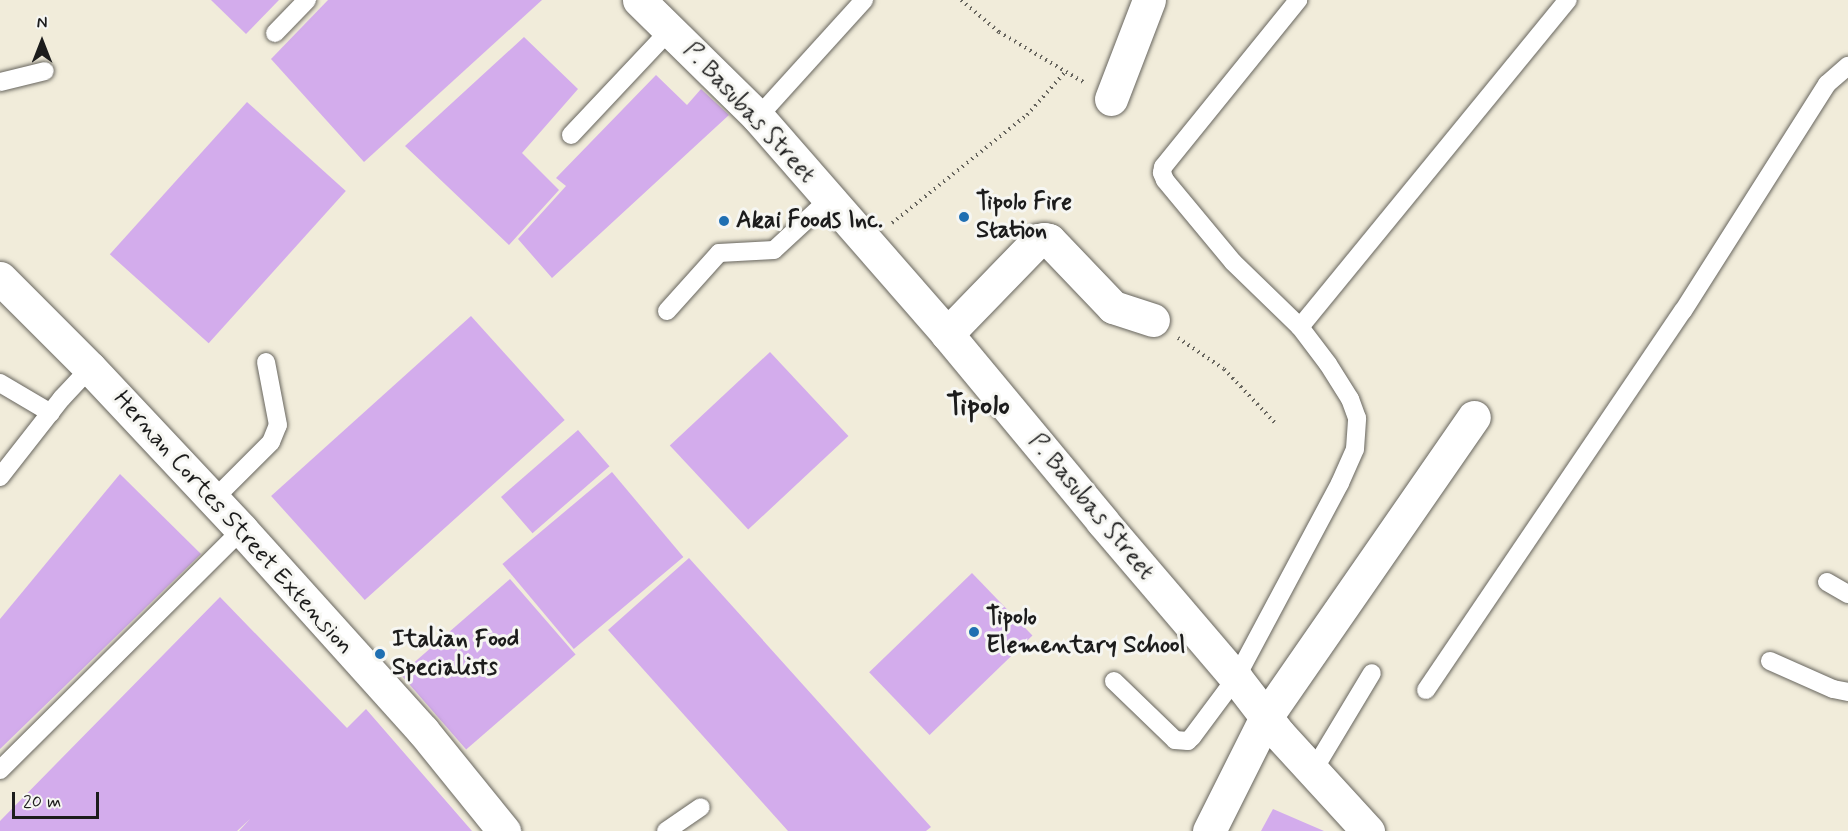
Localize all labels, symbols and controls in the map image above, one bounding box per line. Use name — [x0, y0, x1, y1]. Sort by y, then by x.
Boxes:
north arrow — [12, 12, 72, 72]
text: N — [37, 13, 47, 34]
street label: P. Basubas Street — [675, 35, 823, 191]
place label: Tipolo Fire Station — [976, 189, 1072, 245]
place label: Akai Foods Inc. — [736, 207, 888, 235]
marker: Tipolo Fire Station — [957, 210, 971, 224]
marker: Akai Foods Inc. — [717, 214, 731, 228]
street label: Hernan Cortes Street Extension — [108, 386, 358, 660]
district label: Tipolo — [946, 388, 1010, 424]
street label: P. Basubas Street — [1020, 427, 1162, 587]
place label: Tipolo Elementary School — [986, 604, 1185, 660]
marker: Tipolo Elementary School — [967, 625, 981, 639]
place label: Italian Food Specialists — [392, 626, 518, 682]
marker: Italian Food Specialists — [373, 647, 387, 661]
scale bar — [15, 780, 102, 818]
text: 20 m — [23, 790, 61, 814]

